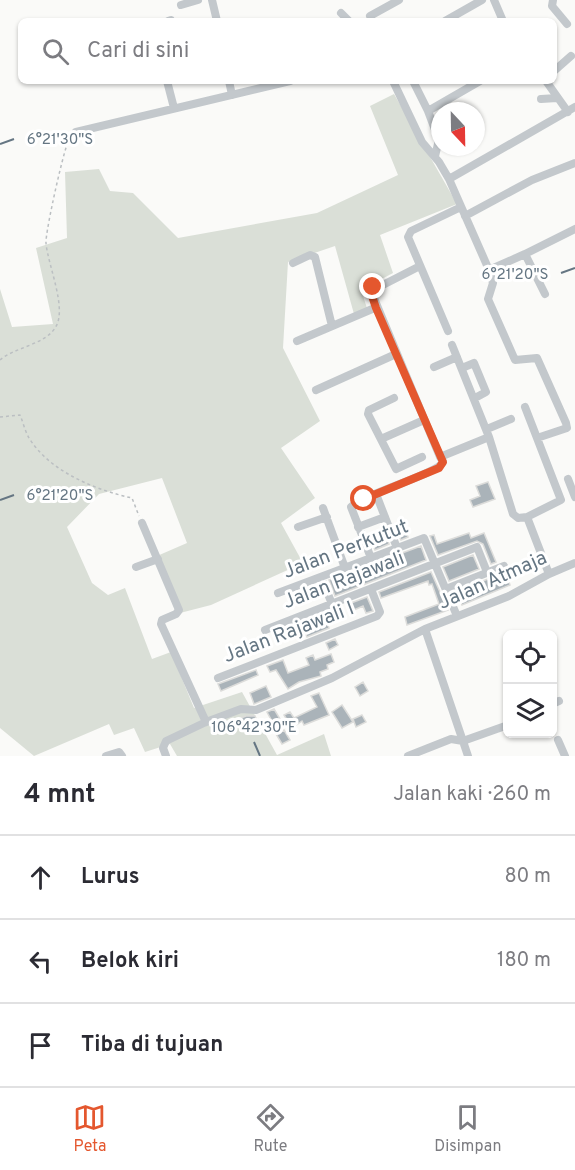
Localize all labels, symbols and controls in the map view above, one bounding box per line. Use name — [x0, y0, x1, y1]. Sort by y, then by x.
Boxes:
search box — [18, 18, 557, 84]
icon: search — [39, 35, 72, 68]
text: Cari di sini — [87, 38, 189, 65]
north arrow — [431, 102, 485, 156]
text: 6°21'30"S — [27, 131, 93, 150]
text: 6°21'20"S — [482, 266, 548, 285]
route end — [359, 273, 385, 299]
route start — [350, 485, 376, 511]
text: 6°21'20"S — [27, 487, 93, 506]
street label: Jalan Perkutut — [280, 514, 412, 586]
street label: Jalan Atmaja — [435, 545, 551, 617]
street label: Jalan Rajawali — [280, 546, 408, 616]
street label: Jalan Rajawali I — [220, 596, 358, 670]
map controls — [503, 630, 557, 738]
button: locate — [503, 630, 557, 684]
button: layers — [503, 684, 557, 738]
text: 106°42'30"E — [211, 719, 297, 738]
text: 4 mnt — [24, 779, 95, 812]
text: Jalan kaki · 260 m — [393, 782, 551, 808]
icon: ahead — [24, 861, 57, 894]
text: Lurus — [81, 864, 140, 891]
text: 80 m — [505, 864, 551, 890]
icon: left — [24, 945, 57, 978]
text: Belok kiri — [81, 948, 179, 975]
text: 180 m — [497, 948, 551, 974]
icon: arrive — [24, 1029, 57, 1062]
text: Tiba di tujuan — [81, 1032, 223, 1059]
tab: Peta — [73, 1101, 106, 1157]
tab: Rute — [253, 1101, 287, 1157]
tab: Disimpan — [434, 1101, 501, 1157]

